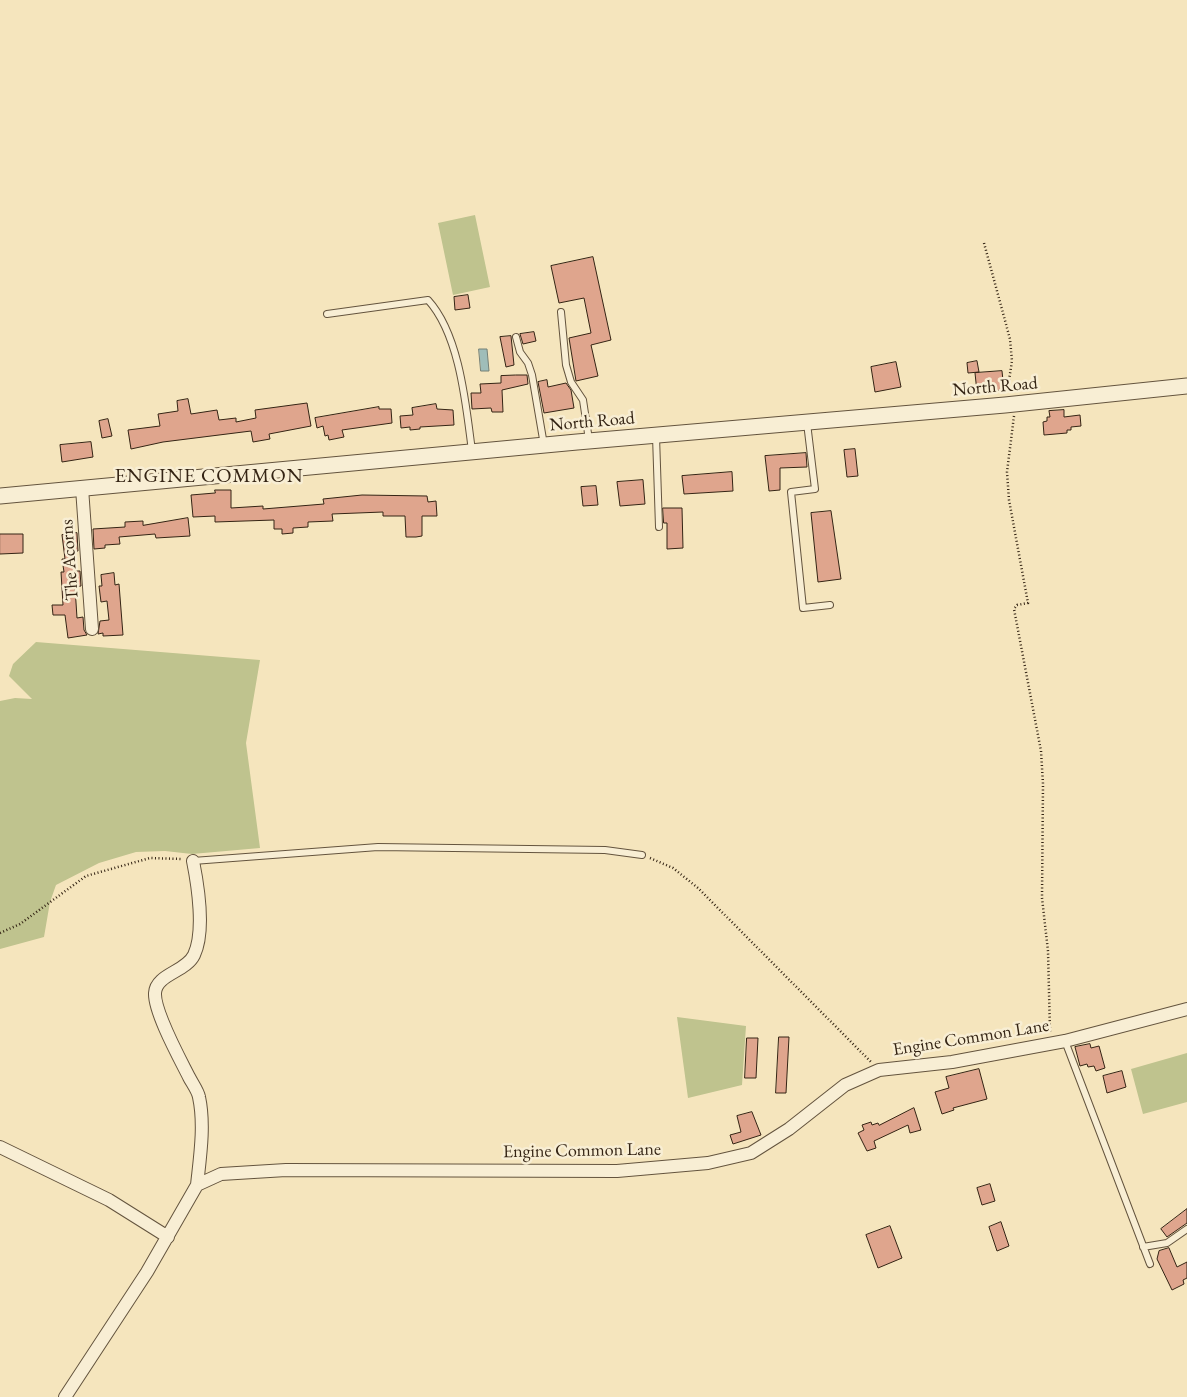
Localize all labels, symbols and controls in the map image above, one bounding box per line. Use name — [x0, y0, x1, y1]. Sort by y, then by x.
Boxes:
street label: North Road — [952, 373, 1038, 401]
street label: North Road — [549, 408, 635, 436]
district label: ENGINE COMMON — [113, 465, 305, 489]
street label: The Acorns — [56, 519, 84, 601]
street label: Engine Common Lane — [891, 1015, 1051, 1061]
street label: Engine Common Lane — [503, 1139, 661, 1163]

